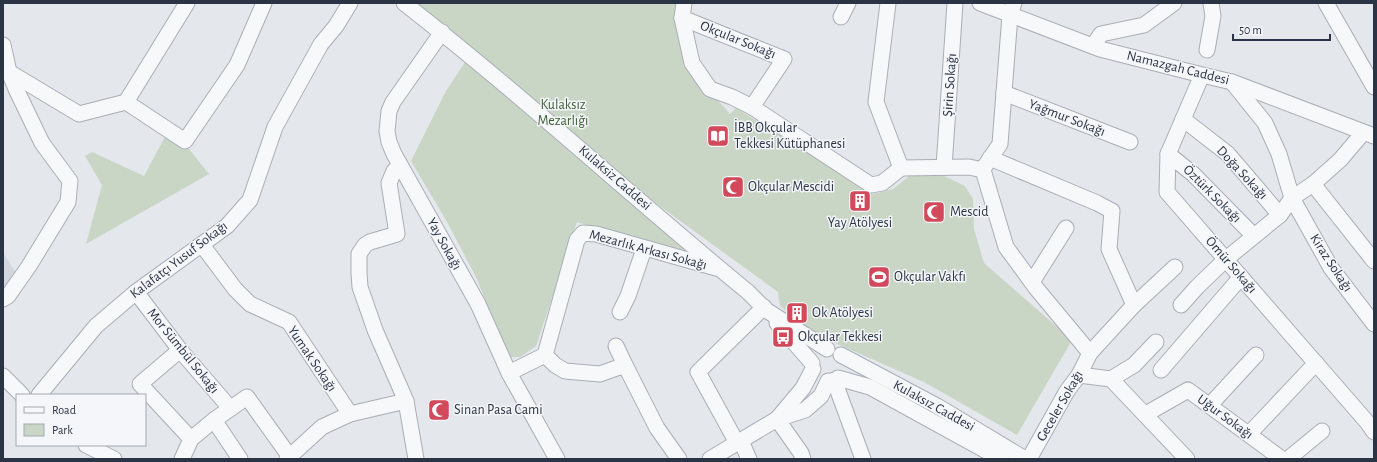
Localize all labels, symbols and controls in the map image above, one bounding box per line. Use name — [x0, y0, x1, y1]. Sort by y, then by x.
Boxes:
scale bar — [1233, 16, 1330, 42]
street label: Okçular Sokağı — [698, 18, 778, 62]
text: 50 m — [1239, 24, 1262, 36]
street label: Namazgah Caddesi — [1125, 49, 1231, 87]
street label: Şirin Sokağı — [941, 53, 959, 117]
street label: Yağmur Sokağı — [1027, 97, 1107, 139]
park label: Kulaksız Mezarlığı — [538, 98, 588, 128]
place label: İBB Okçular Tekkesi Kütüphanesi — [734, 118, 845, 151]
library icon: İBB Okçular Tekkesi Kütüphanesi — [705, 123, 731, 149]
street label: Kulaksiz Caddesi — [576, 143, 654, 213]
street label: Doğa Sokağı — [1214, 144, 1270, 202]
street label: Öztürk Sokağı — [1180, 160, 1246, 226]
mosque icon: Okçular Mescidi — [720, 174, 746, 200]
place label: Okçular Mescidi — [748, 180, 834, 194]
building icon: Yay Atölyesi — [847, 188, 873, 214]
mosque icon: Mescid — [921, 199, 947, 225]
place label: Mescid — [950, 205, 988, 219]
street label: Yay Sokağı — [424, 216, 464, 272]
place label: Yay Atölyesi — [828, 216, 892, 230]
street label: Kalafatçı Yusuf Sokağı — [128, 219, 230, 301]
street label: Mezarlık Arkası Sokağı — [588, 228, 708, 272]
street label: Ömür Sokağı — [1203, 232, 1261, 296]
street label: Kiraz Sokağı — [1307, 232, 1355, 294]
sports icon: Okçular Vakfı — [866, 264, 892, 290]
place label: Okçular Vakfı — [894, 270, 966, 284]
building icon: Ok Atölyesi — [784, 300, 810, 326]
street label: Mor Sümbül Sokağı — [144, 306, 222, 396]
place label: Ok Atölyesi — [812, 306, 873, 320]
street label: Yumak Sokağı — [285, 324, 339, 394]
bus stop icon: Okçular Tekkesi — [770, 324, 796, 350]
place label: Okçular Tekkesi — [798, 330, 882, 344]
street label: Geceler Sokağı — [1034, 368, 1086, 444]
street label: Kulaksız Caddesi — [891, 378, 977, 434]
street label: Uğur Sokağı — [1194, 392, 1256, 442]
legend — [16, 394, 146, 446]
mosque icon: Sinan Pasa Cami — [426, 397, 452, 423]
place label: Sinan Pasa Cami — [454, 403, 543, 417]
text: Road — [52, 404, 76, 416]
text: Park — [52, 424, 73, 436]

